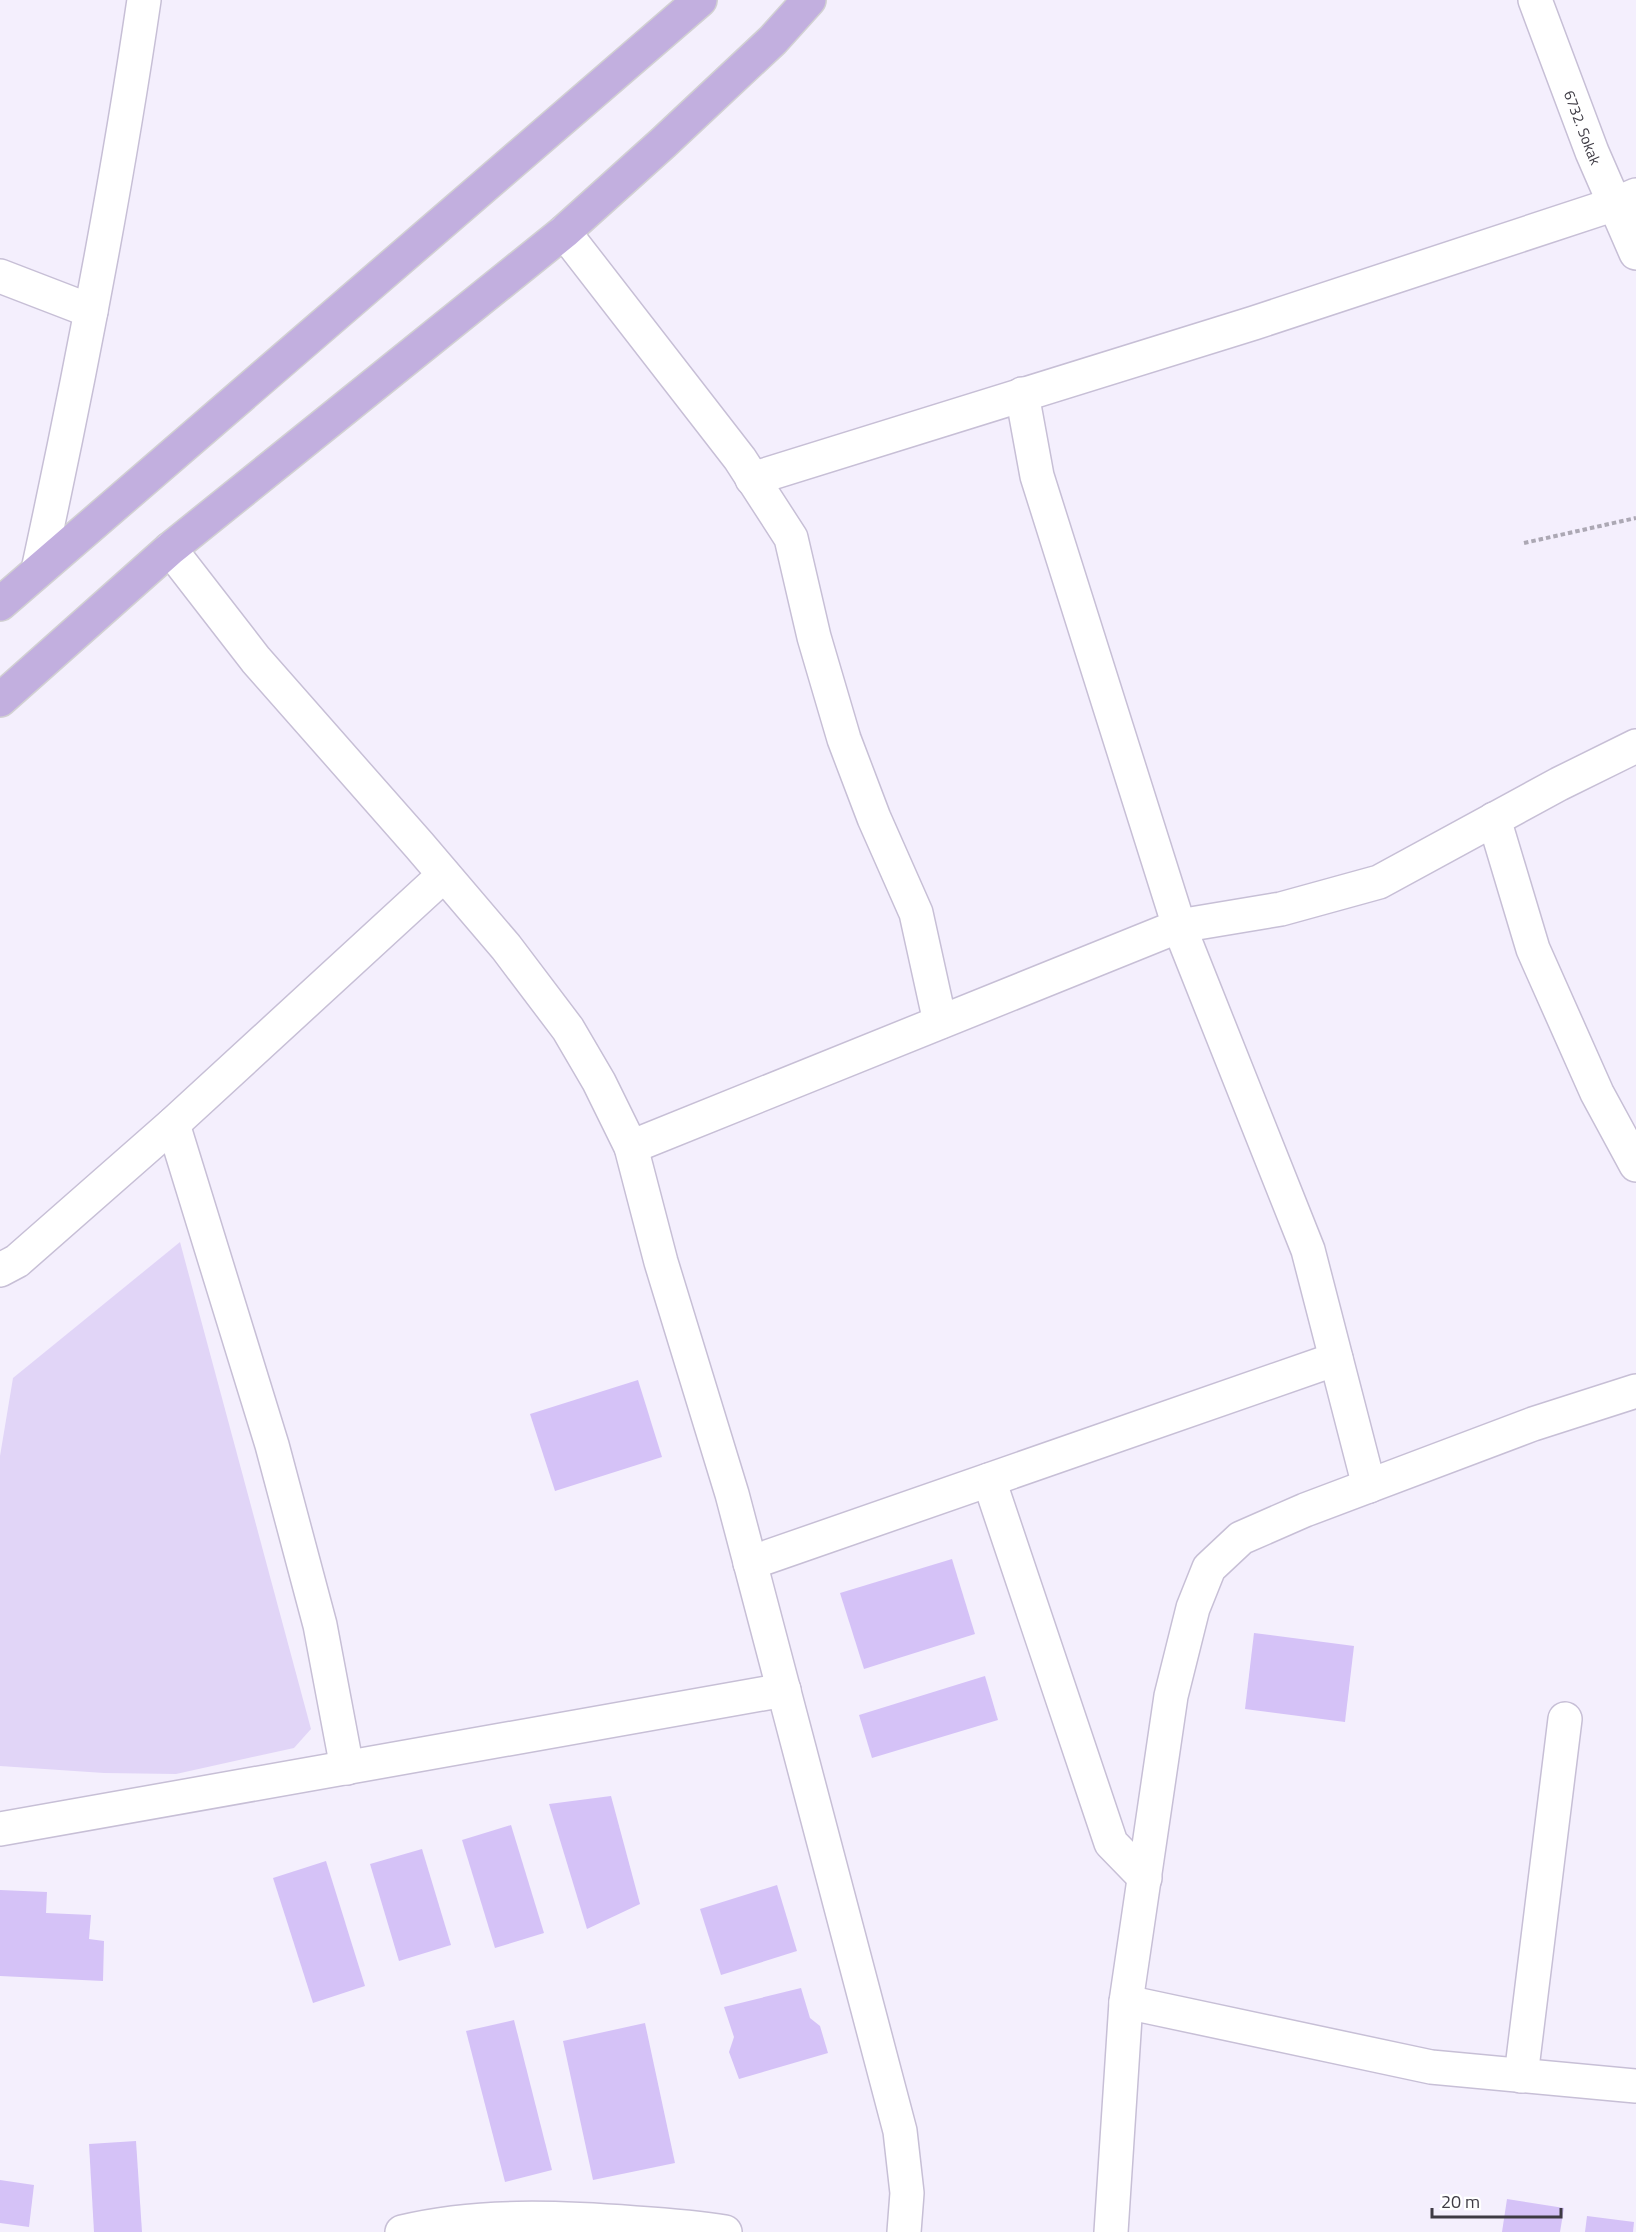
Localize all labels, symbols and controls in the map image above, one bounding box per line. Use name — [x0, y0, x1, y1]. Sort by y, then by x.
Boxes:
street label: 6732. Sokak — [1558, 87, 1608, 168]
scale bar — [1432, 2181, 1561, 2219]
text: 20 m — [1441, 2188, 1480, 2215]

